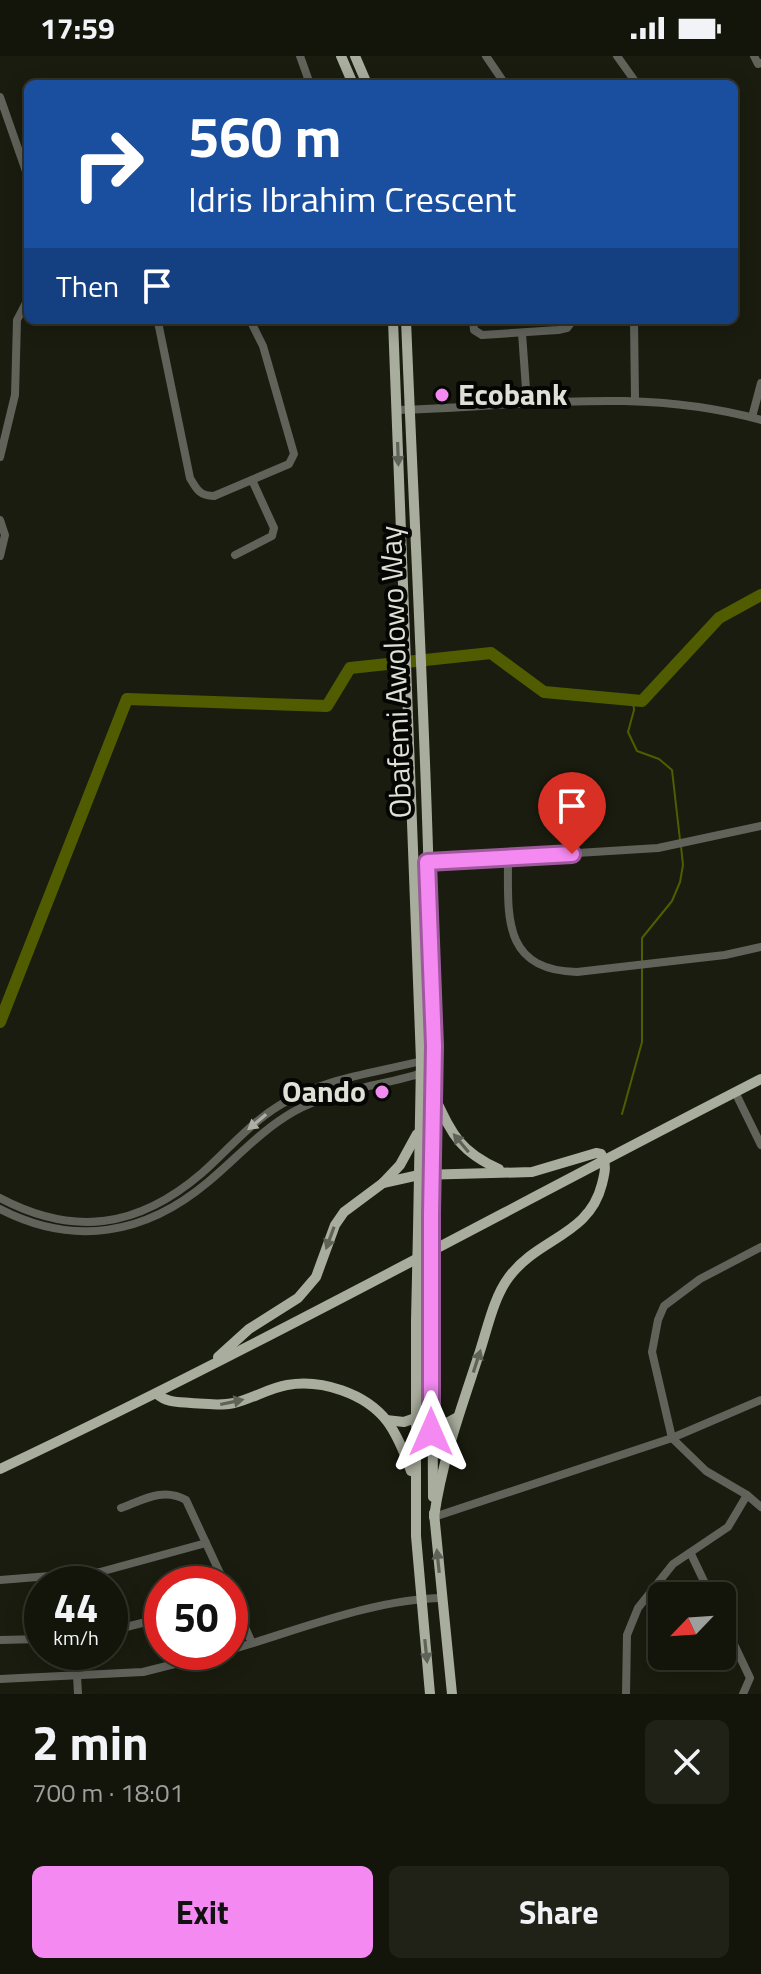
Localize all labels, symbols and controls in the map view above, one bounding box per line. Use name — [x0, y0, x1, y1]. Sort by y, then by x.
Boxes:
text: 17:59 — [40, 5, 115, 51]
text: 560 m — [188, 94, 341, 179]
icon: right — [56, 112, 160, 216]
text: Idris Ibrahim Crescent — [188, 171, 516, 226]
text: Then — [56, 263, 119, 309]
icon: arrive — [135, 264, 179, 308]
place label: Ecobank — [458, 371, 568, 417]
marker: Ecobank — [433, 386, 451, 404]
one-way arrow — [391, 442, 404, 467]
street label: Obafemi Awolowo Way — [367, 525, 423, 819]
pin — [538, 772, 606, 854]
icon: arrive — [550, 784, 594, 828]
place label: Oando — [282, 1068, 366, 1114]
marker: Oando — [373, 1083, 391, 1101]
one-way arrow — [247, 1113, 267, 1130]
one-way arrow — [452, 1132, 469, 1153]
one-way arrow — [324, 1226, 336, 1250]
one-way arrow — [471, 1349, 483, 1373]
position arrow — [389, 1390, 473, 1474]
one-way arrow — [220, 1395, 245, 1408]
one-way arrow — [432, 1548, 445, 1573]
speed limit sign: 50 — [144, 1566, 248, 1670]
text: 44 — [54, 1577, 98, 1638]
north arrow — [648, 1582, 736, 1670]
map controls — [648, 1582, 736, 1670]
text: km/h — [53, 1622, 99, 1653]
one-way arrow — [419, 1639, 432, 1664]
text: 2 min — [32, 1706, 149, 1779]
button: close — [645, 1720, 729, 1804]
text: 700 m · 18:01 — [32, 1773, 184, 1812]
button: Exit — [32, 1866, 373, 1958]
button: Share — [389, 1866, 729, 1958]

